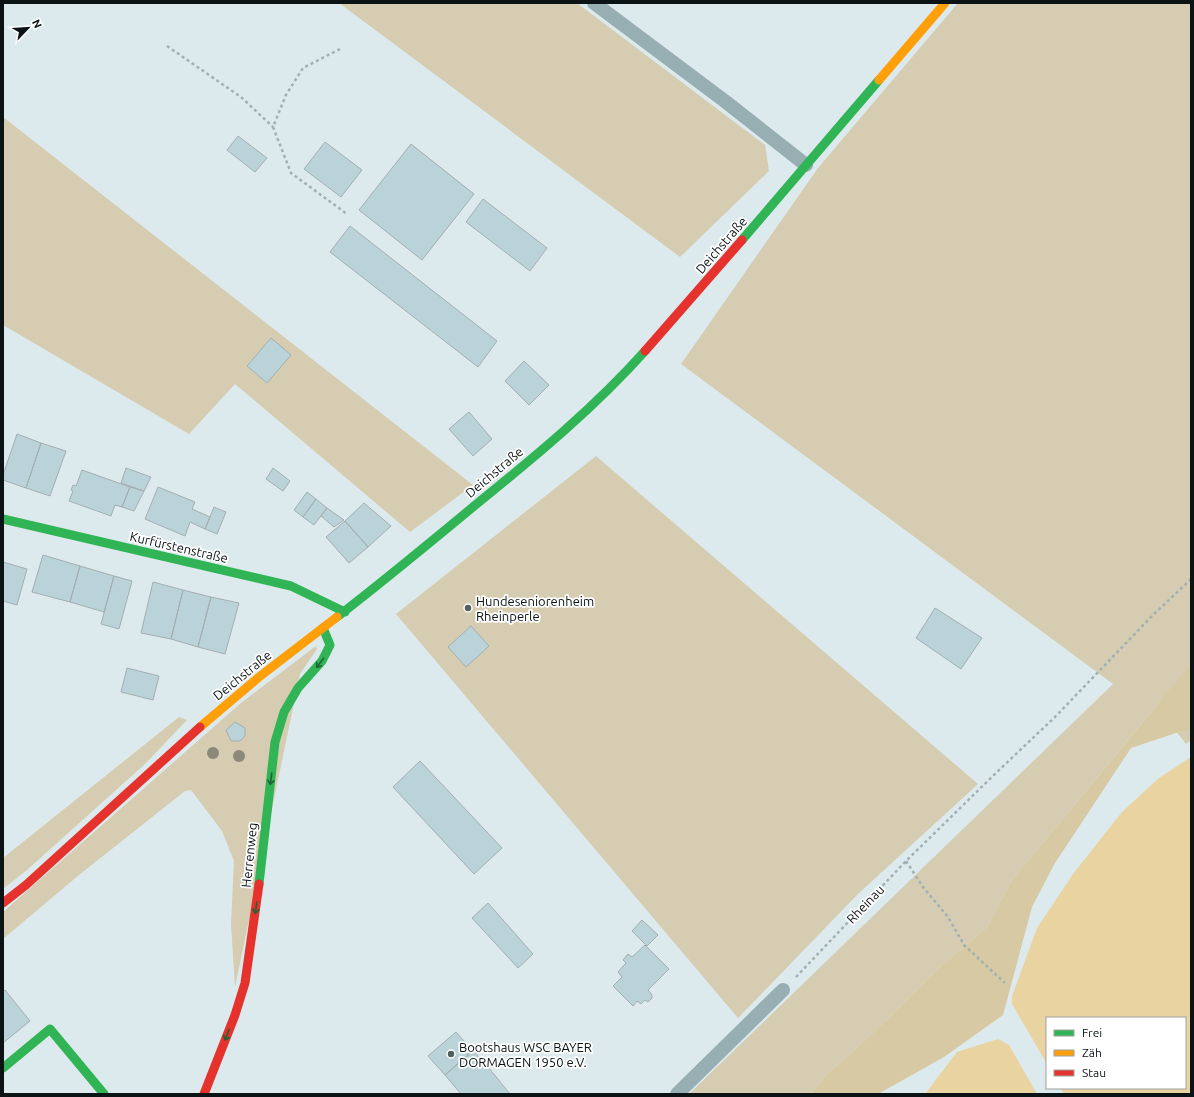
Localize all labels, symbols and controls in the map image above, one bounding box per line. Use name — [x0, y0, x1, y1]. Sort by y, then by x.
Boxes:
north arrow — [8, 8, 48, 48]
text: N — [30, 18, 44, 30]
street label: Deichstraße — [693, 214, 749, 276]
street label: Deichstraße — [463, 444, 525, 500]
street label: Kurfürstenstraße — [129, 529, 229, 565]
place label: Hundeseniorenheim Rheinperle — [476, 594, 594, 623]
marker: Hundeseniorenheim Rheinperle — [463, 603, 473, 613]
street label: Deichstraße — [210, 647, 274, 703]
one-way arrow — [316, 657, 324, 668]
one-way arrow — [267, 772, 275, 785]
street label: Herrenweg — [239, 822, 259, 888]
street label: Rheinau — [843, 882, 887, 926]
one-way arrow — [252, 901, 260, 914]
legend — [1046, 1017, 1186, 1089]
text: Frei — [1082, 1026, 1102, 1039]
one-way arrow — [223, 1028, 231, 1040]
place label: Bootshaus WSC BAYER DORMAGEN 1950 e.V. — [459, 1040, 592, 1069]
text: Zäh — [1082, 1046, 1102, 1059]
marker: Bootshaus WSC BAYER DORMAGEN 1950 e.V. — [446, 1049, 456, 1059]
text: Stau — [1082, 1066, 1106, 1079]

